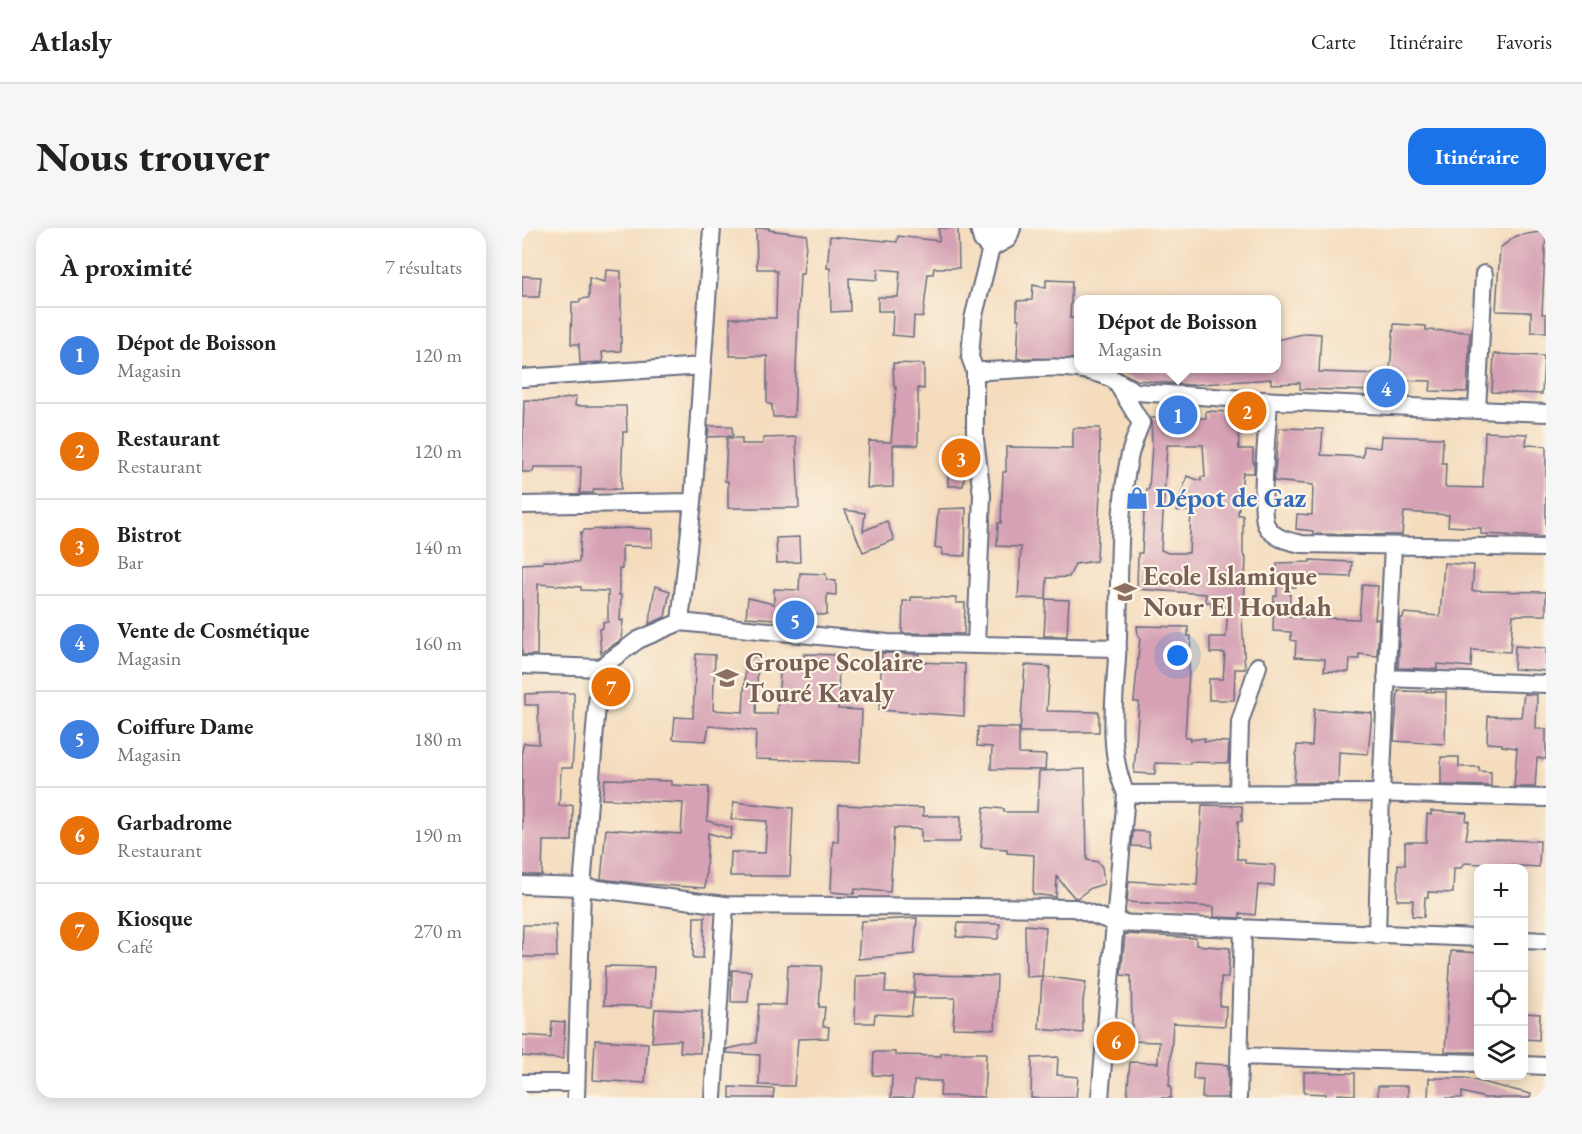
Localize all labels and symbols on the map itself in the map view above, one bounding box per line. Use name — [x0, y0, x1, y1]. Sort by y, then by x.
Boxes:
pin: 4 — [1366, 366, 1406, 410]
pin: 2 — [1228, 388, 1266, 434]
pin: 1 — [1158, 392, 1198, 438]
pin: 3 — [942, 436, 980, 480]
place label: Dépot de Gaz — [1155, 480, 1307, 515]
shop icon: Dépot de Gaz — [1124, 485, 1150, 511]
place label: Ecole Islamique Nour El Houdah — [1143, 558, 1332, 624]
school or university icon: Ecole Islamique Nour El Houdah — [1112, 579, 1138, 605]
pin: 5 — [776, 598, 814, 642]
your location — [1163, 641, 1192, 670]
place label: Groupe Scolaire Touré Kavaly — [745, 644, 923, 710]
pin: 7 — [592, 664, 631, 710]
school or university icon: Groupe Scolaire Touré Kavaly — [714, 665, 740, 691]
pin: 6 — [1096, 1018, 1136, 1064]

